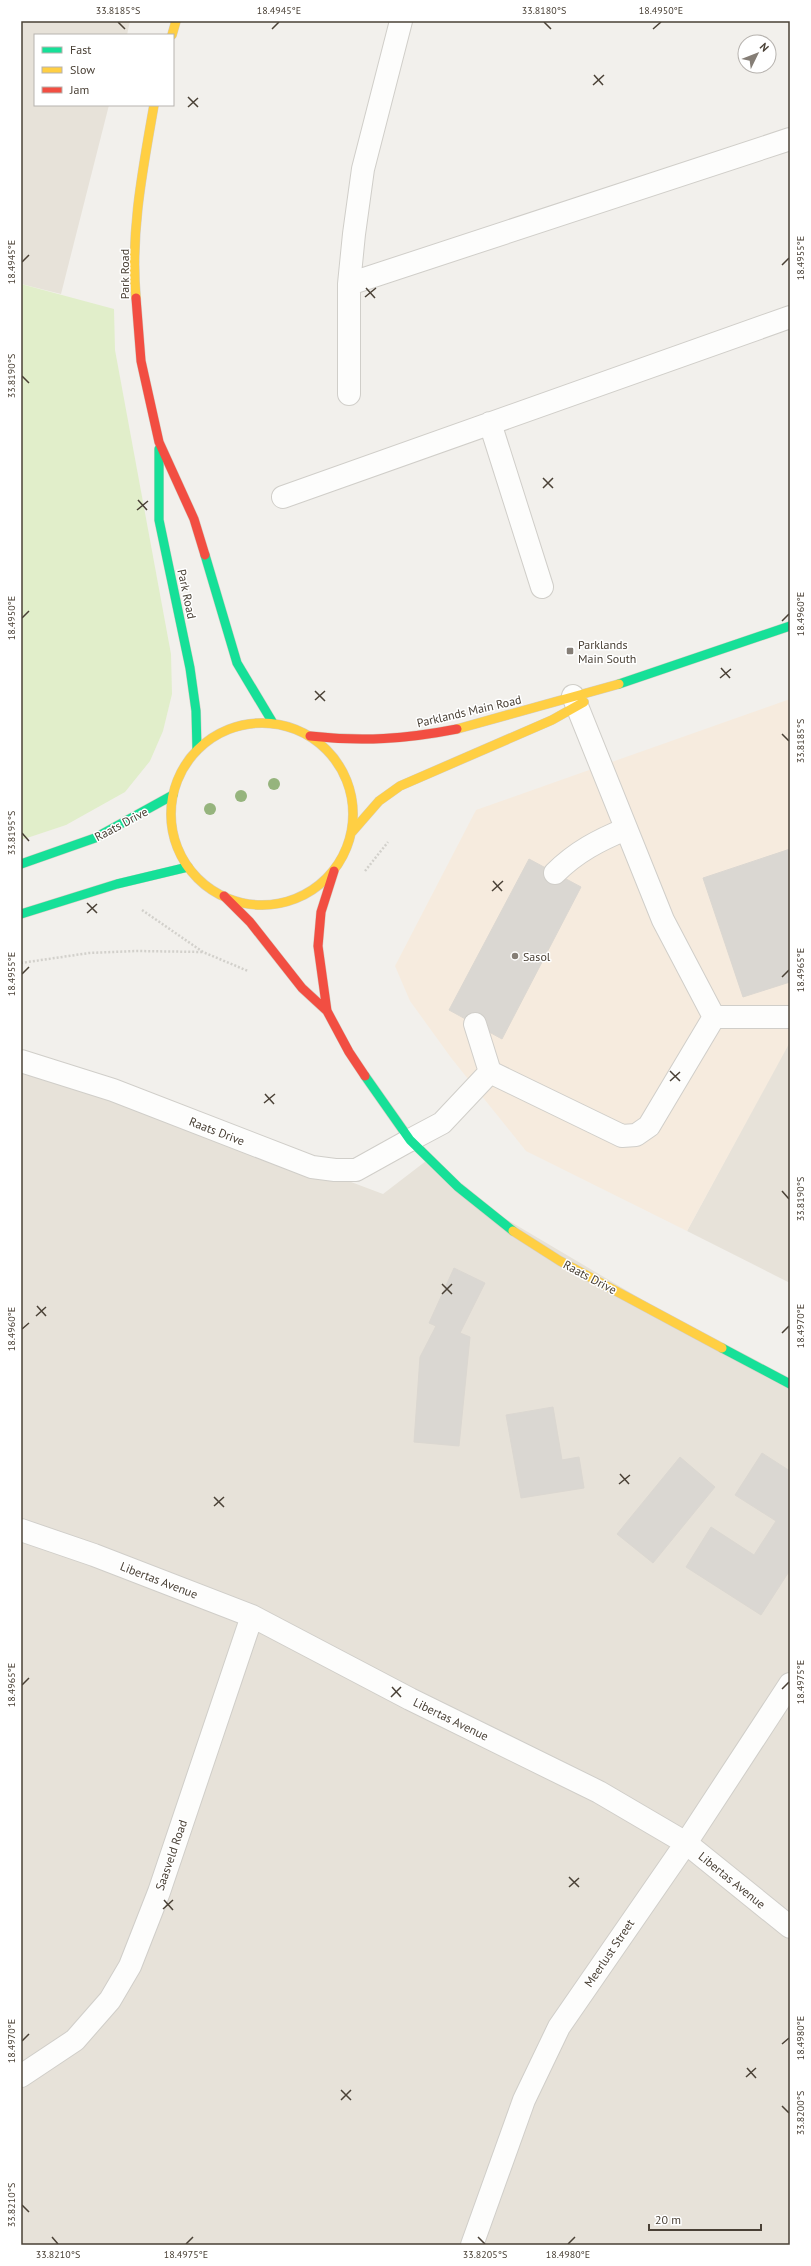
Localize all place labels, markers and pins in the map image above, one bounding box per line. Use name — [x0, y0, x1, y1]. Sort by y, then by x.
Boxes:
place label: Parklands Main South — [578, 637, 636, 666]
marker: Parklands Main South — [565, 646, 575, 656]
place label: Sasol — [523, 949, 551, 964]
marker: Sasol — [510, 951, 520, 961]

